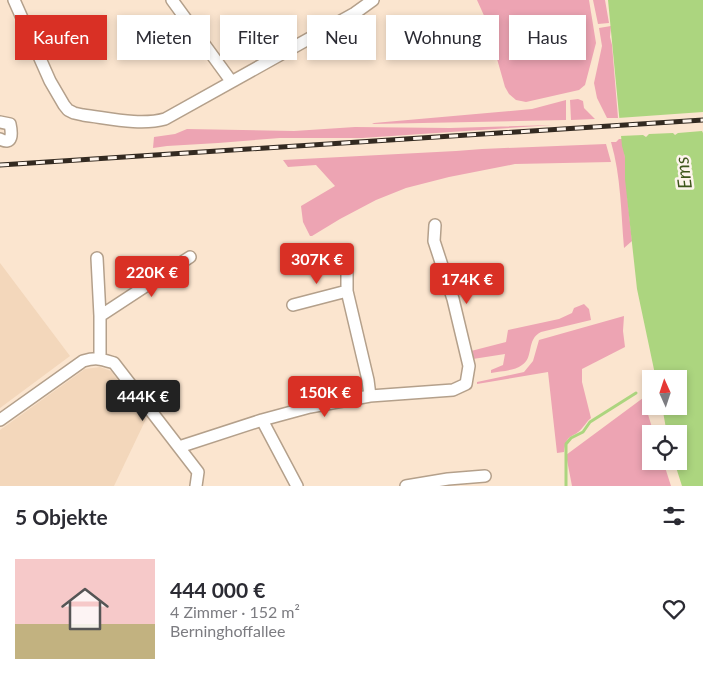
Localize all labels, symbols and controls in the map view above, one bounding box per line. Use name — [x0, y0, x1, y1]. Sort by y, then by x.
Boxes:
chip: Kaufen — [15, 15, 107, 60]
chip: Mieten — [117, 15, 210, 60]
chip: Filter — [220, 15, 297, 60]
chip: Neu — [307, 15, 376, 60]
chip: Wohnung — [386, 15, 499, 60]
chip: Haus — [509, 15, 586, 60]
water label: Ems — [669, 155, 696, 191]
pin: 307K € — [276, 242, 358, 285]
text: 307K € — [291, 249, 343, 268]
pin: 220K € — [111, 256, 193, 298]
text: 220K € — [126, 262, 178, 281]
pin: 174K € — [426, 262, 508, 305]
text: 174K € — [441, 269, 493, 288]
north arrow — [642, 370, 688, 415]
map controls — [642, 370, 687, 470]
pin: 150K € — [284, 376, 366, 418]
pin: 444K € — [102, 380, 184, 422]
text: 150K € — [299, 382, 351, 401]
text: 444K € — [117, 386, 169, 405]
button: locate — [642, 425, 687, 470]
icon: filters — [660, 502, 688, 530]
text: 5 Objekte — [15, 504, 108, 529]
text: 444 000 € — [170, 577, 265, 602]
icon: home — [55, 579, 115, 639]
icon: heart — [660, 595, 688, 623]
text: 4 Zimmer · 152 m² — [170, 602, 300, 621]
text: Berninghoffallee — [170, 621, 285, 640]

